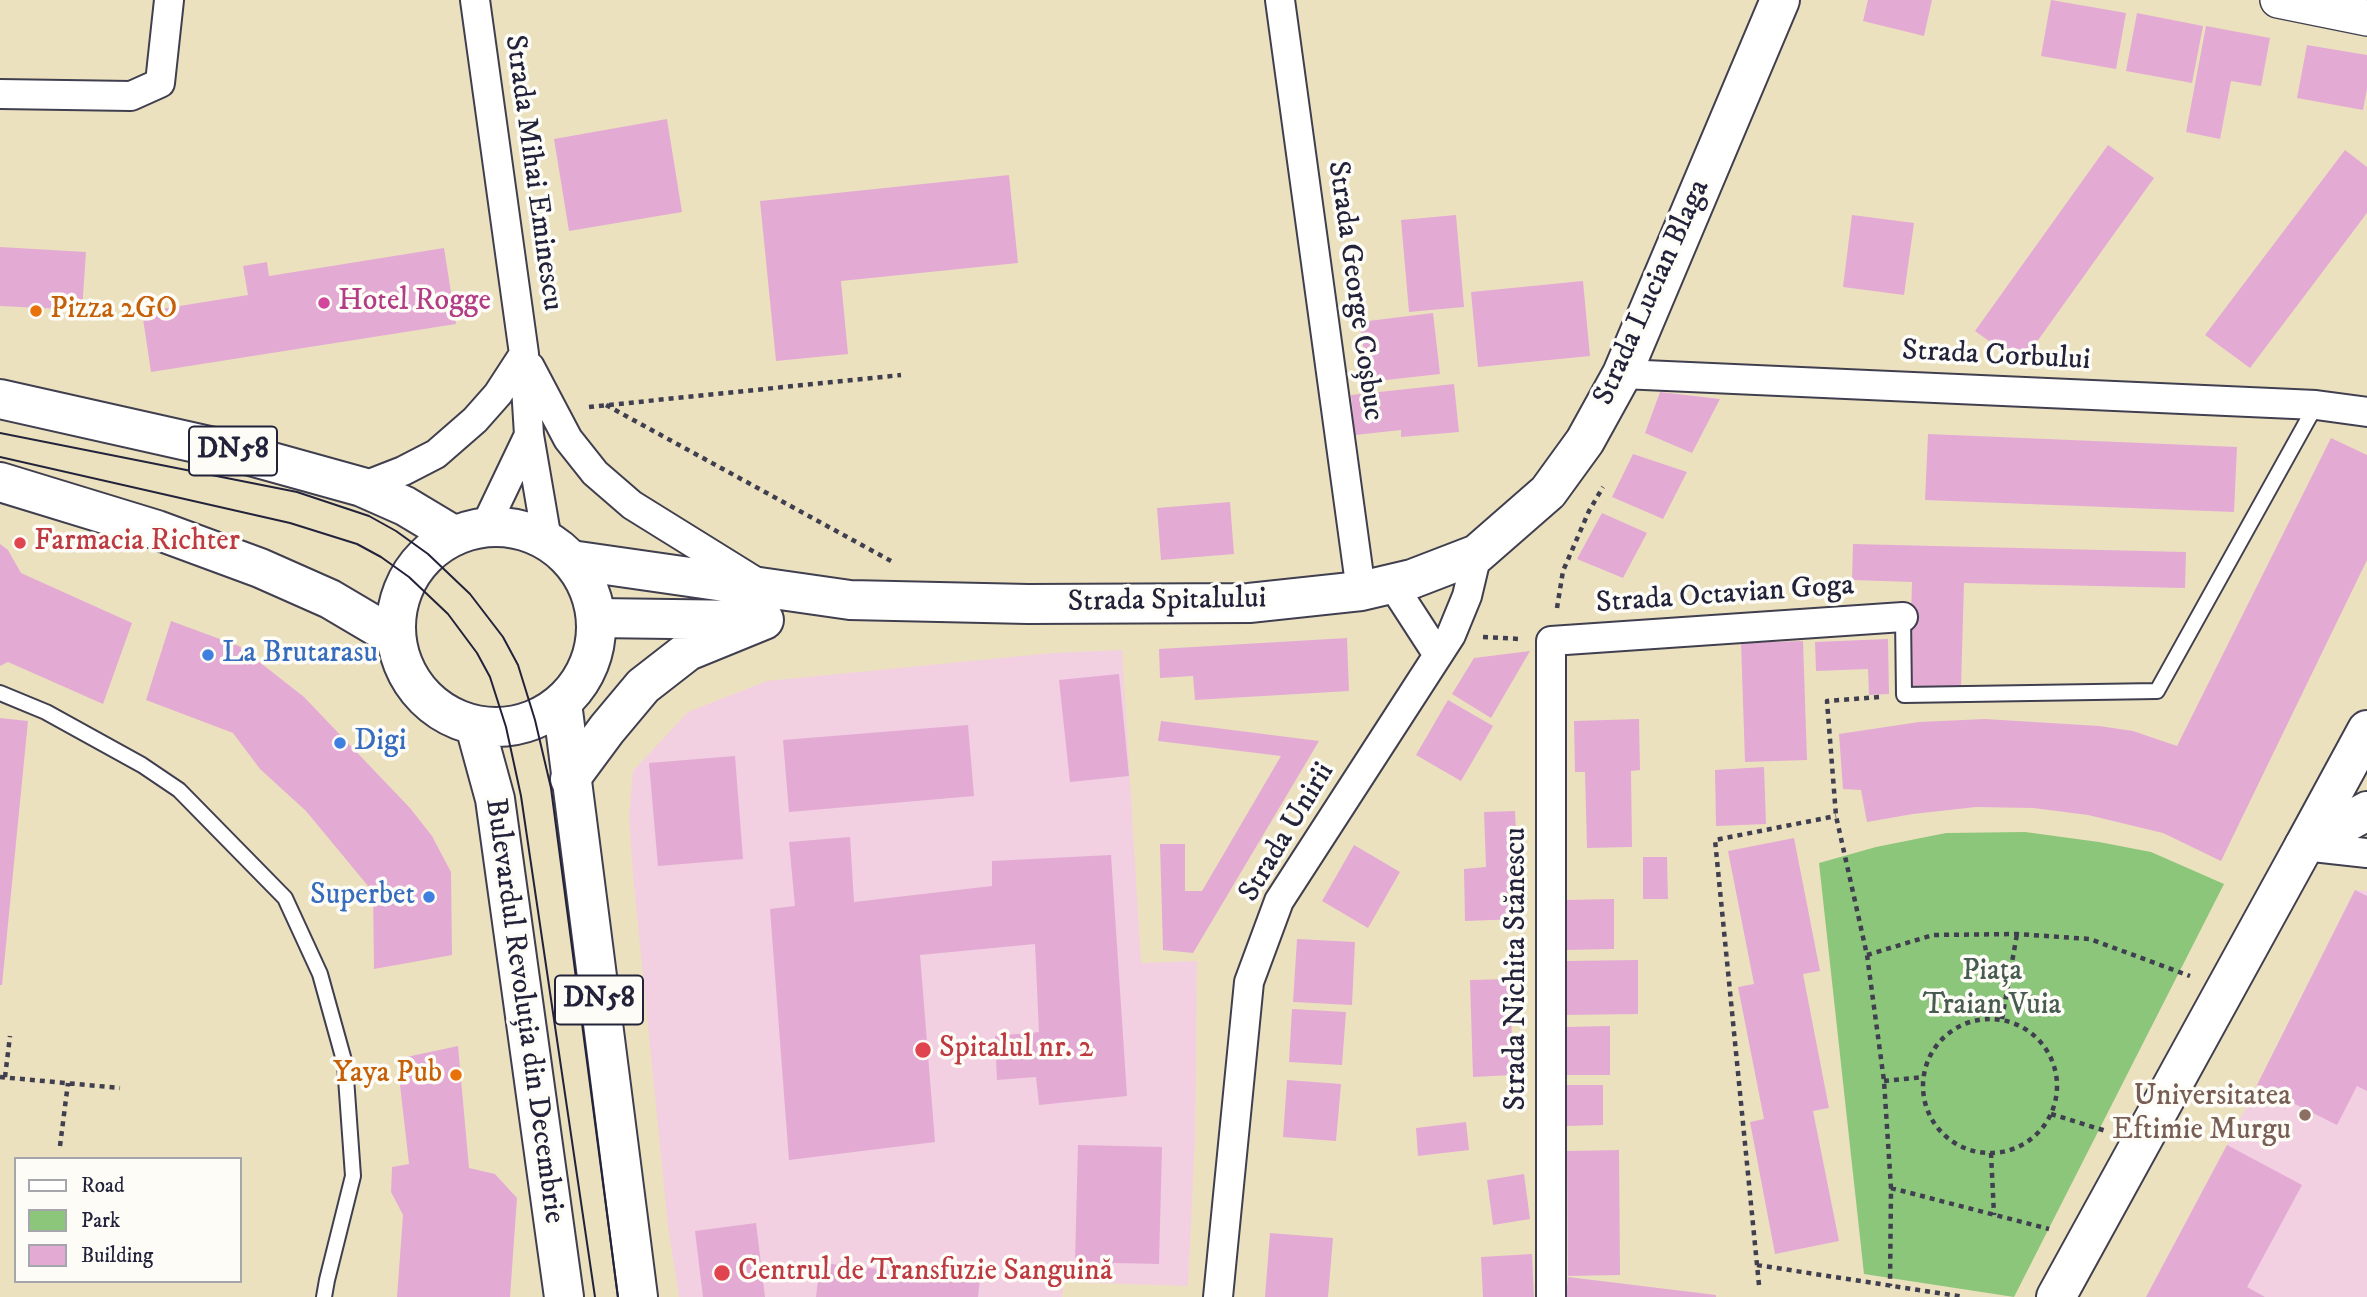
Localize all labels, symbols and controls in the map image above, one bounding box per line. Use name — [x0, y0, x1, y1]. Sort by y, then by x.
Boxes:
street label: Strada Mihai Eminescu — [495, 33, 569, 313]
street label: Strada George Coșbuc — [1318, 159, 1390, 423]
street label: Strada Lucian Blaga — [1587, 175, 1719, 411]
place label: Hotel Rogge — [338, 285, 491, 321]
place label: Pizza 2GO — [50, 293, 177, 329]
marker: Hotel Rogge — [316, 295, 332, 311]
marker: Pizza 2GO — [28, 303, 44, 319]
street label: Strada Corbului — [1901, 334, 2091, 380]
road number: DN58 — [189, 426, 277, 476]
place label: Farmacia Richter — [34, 525, 240, 561]
marker: Farmacia Richter — [12, 535, 28, 551]
street label: Strada Octavian Goga — [1595, 569, 1855, 623]
street label: Strada Spitalului — [1067, 582, 1267, 622]
place label: La Brutarasu — [222, 637, 378, 673]
marker: La Brutarasu — [200, 647, 216, 663]
place label: Digi — [354, 725, 406, 761]
marker: Digi — [332, 735, 348, 751]
street label: Strada Unirii — [1232, 757, 1344, 909]
street label: Bulevardul Revoluția din Decembrie — [475, 796, 571, 1226]
street label: Strada Nichita Stănescu — [1500, 827, 1536, 1111]
place label: Superbet — [310, 879, 415, 915]
marker: Superbet — [421, 889, 437, 905]
park label: Piața Traian Vuia — [1923, 955, 2061, 1026]
road number: DN58 — [555, 976, 643, 1024]
place label: Spitalul nr. 2 — [939, 1032, 1093, 1068]
marker: Spitalul nr. 2 — [913, 1040, 933, 1060]
place label: Yaya Pub — [333, 1057, 442, 1093]
marker: Yaya Pub — [448, 1067, 464, 1083]
place label: Universitatea Eftimie Murgu — [2112, 1080, 2291, 1150]
marker: Universitatea Eftimie Murgu — [2297, 1107, 2313, 1123]
legend — [14, 1157, 242, 1283]
text: Road — [81, 1173, 125, 1199]
text: Park — [81, 1208, 120, 1234]
text: Building — [81, 1243, 153, 1269]
place label: Centrul de Transfuzie Sanguină — [738, 1255, 1113, 1291]
marker: Centrul de Transfuzie Sanguină — [712, 1263, 732, 1283]

